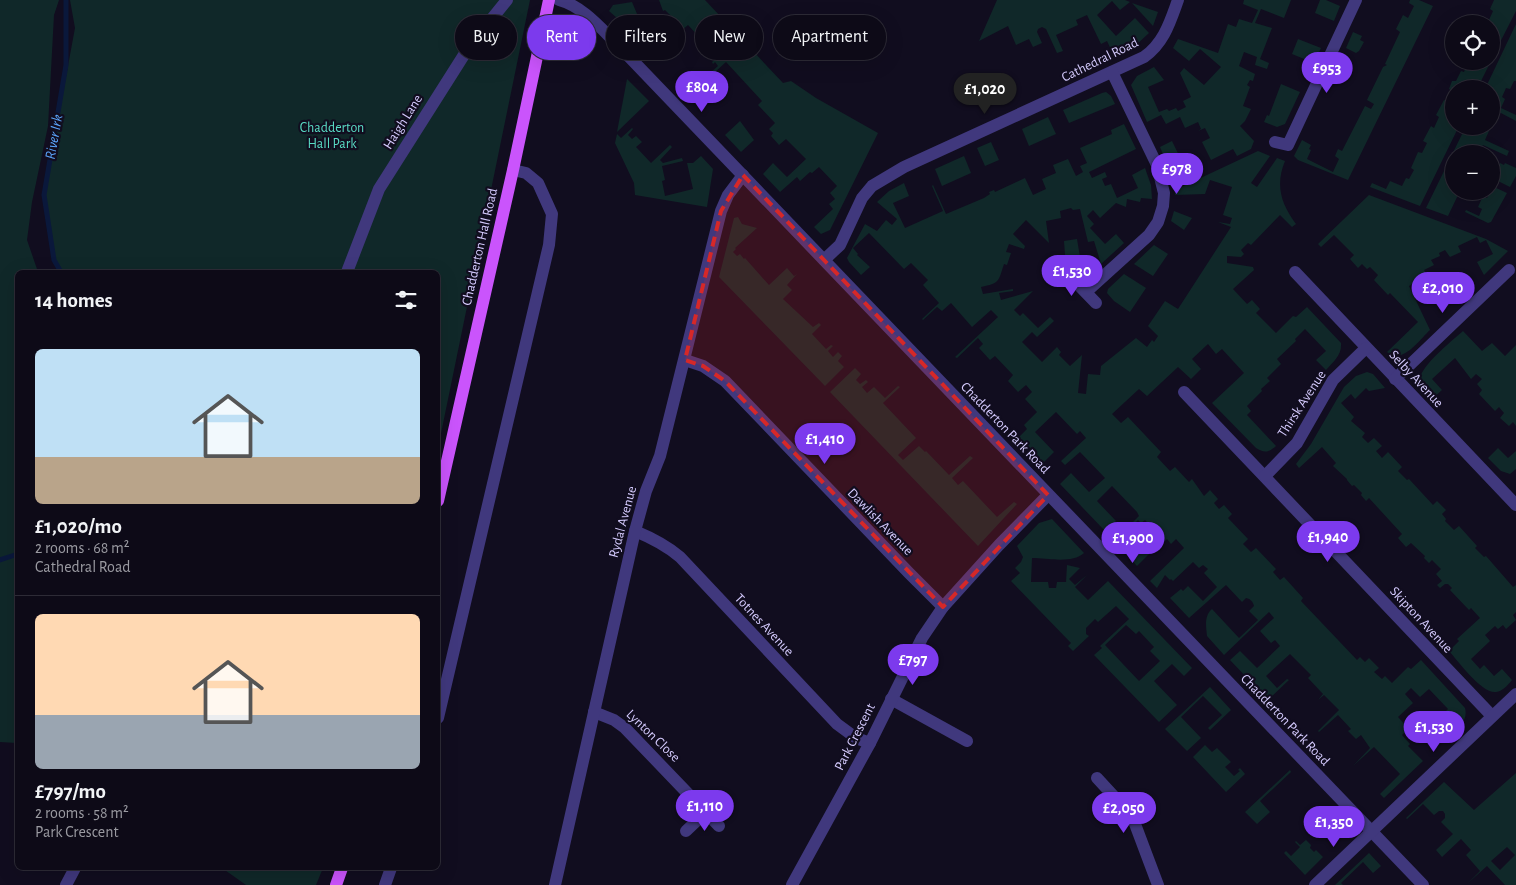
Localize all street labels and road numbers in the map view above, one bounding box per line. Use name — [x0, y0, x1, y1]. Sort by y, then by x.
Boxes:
street label: Cathedral Road — [1059, 35, 1141, 85]
street label: Haigh Lane — [381, 92, 425, 152]
street label: Chadderton Hall Road — [460, 187, 500, 307]
street label: Selby Avenue — [1386, 348, 1446, 410]
street label: Thirsk Avenue — [1275, 368, 1329, 440]
street label: Chadderton Park Road — [958, 379, 1052, 477]
street label: Rydal Avenue — [607, 485, 639, 559]
street label: Dawlish Avenue — [845, 486, 915, 558]
street label: Skipton Avenue — [1387, 584, 1455, 656]
street label: Totnes Avenue — [732, 591, 796, 659]
street label: Chadderton Park Road — [1238, 671, 1332, 769]
street label: Park Crescent — [832, 701, 878, 773]
street label: Lynton Close — [624, 707, 682, 765]

